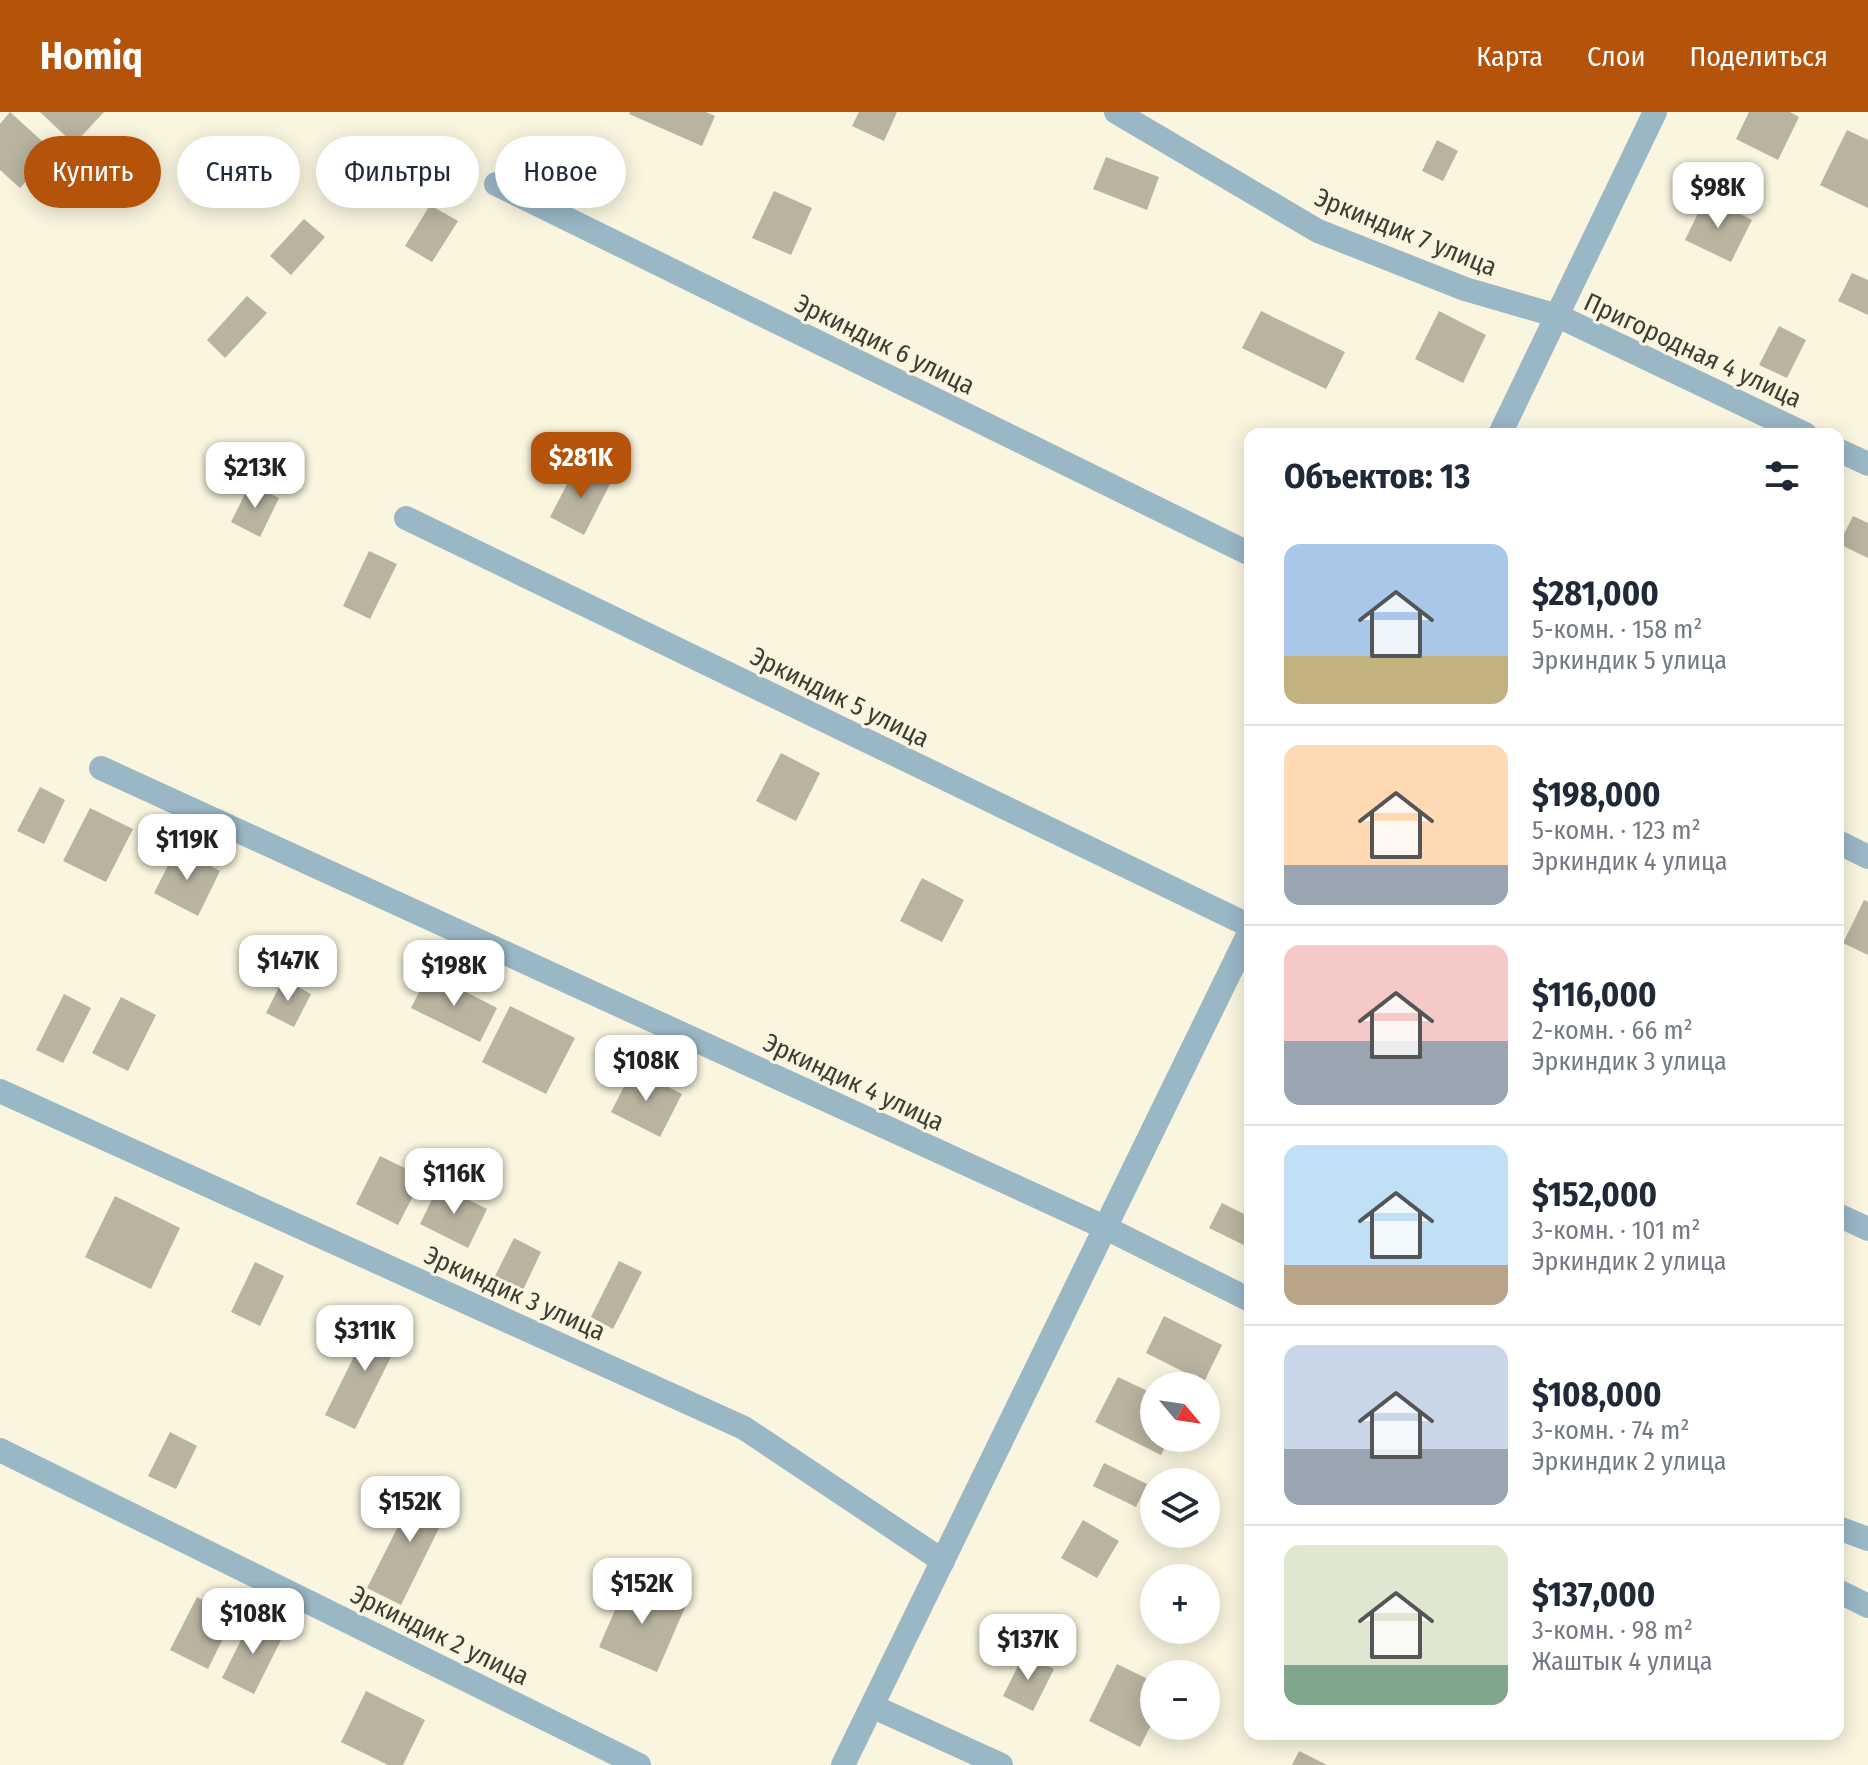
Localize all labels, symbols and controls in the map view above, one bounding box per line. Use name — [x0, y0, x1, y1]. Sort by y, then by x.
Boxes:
text: Homiq — [40, 33, 143, 79]
text: Карта — [1476, 40, 1543, 73]
text: Слои — [1587, 40, 1645, 73]
text: Поделиться — [1689, 40, 1828, 73]
chip: Купить — [24, 136, 161, 208]
chip: Снять — [177, 136, 300, 208]
chip: Фильтры — [316, 136, 479, 208]
chip: Новое — [495, 136, 626, 208]
pin: $98K — [1671, 162, 1765, 230]
text: $98K — [1691, 172, 1745, 203]
street label: Эркиндик 7 улица — [1310, 182, 1501, 283]
street label: Пригородная 4 улица — [1579, 286, 1806, 414]
street label: Эркиндик 6 улица — [790, 288, 980, 401]
pin: $281K — [525, 432, 637, 500]
pin: $213K — [199, 442, 311, 510]
text: $281K — [549, 442, 613, 473]
text: $213K — [224, 452, 286, 483]
icon: filters — [1760, 454, 1804, 498]
text: Объектов: 13 — [1284, 456, 1470, 497]
text: $281,000 — [1532, 573, 1659, 614]
icon: home — [1348, 576, 1444, 672]
text: 5-комн. · 158 m² — [1532, 614, 1703, 645]
street label: Эркиндик 5 улица — [745, 641, 934, 754]
text: Эркиндик 5 улица — [1532, 645, 1727, 676]
text: $198,000 — [1532, 774, 1661, 815]
icon: home — [1348, 777, 1444, 873]
pin: $119K — [131, 814, 243, 882]
text: 5-комн. · 123 m² — [1532, 815, 1701, 846]
text: $119K — [156, 824, 218, 855]
text: Эркиндик 4 улица — [1532, 846, 1728, 877]
pin: $147K — [232, 935, 344, 1003]
pin: $198K — [398, 940, 510, 1008]
text: $147K — [257, 945, 319, 976]
text: $198K — [421, 950, 487, 981]
text: $116,000 — [1532, 974, 1657, 1015]
icon: home — [1348, 977, 1444, 1073]
text: 2-комн. · 66 m² — [1532, 1015, 1693, 1046]
street label: Эркиндик 4 улица — [759, 1027, 949, 1138]
pin: $108K — [590, 1035, 702, 1103]
text: $108K — [613, 1045, 679, 1076]
text: Эркиндик 3 улица — [1532, 1046, 1727, 1077]
pin: $116K — [398, 1148, 510, 1216]
text: $116K — [423, 1158, 485, 1189]
text: $152,000 — [1532, 1174, 1657, 1215]
icon: home — [1348, 1177, 1444, 1273]
text: 3-комн. · 101 m² — [1532, 1215, 1700, 1246]
street label: Эркиндик 3 улица — [420, 1240, 610, 1347]
text: Эркиндик 2 улица — [1532, 1246, 1726, 1277]
pin: $311K — [309, 1305, 421, 1373]
text: $311K — [334, 1315, 396, 1346]
north arrow — [1140, 1372, 1220, 1452]
map controls — [1140, 1372, 1220, 1740]
text: $108,000 — [1532, 1374, 1662, 1415]
icon: home — [1348, 1377, 1444, 1473]
text: 3-комн. · 74 m² — [1532, 1415, 1690, 1446]
text: Эркиндик 2 улица — [1532, 1446, 1726, 1477]
button: layers — [1140, 1468, 1220, 1548]
pin: $152K — [354, 1476, 466, 1544]
text: $152K — [379, 1486, 441, 1517]
pin: $152K — [586, 1558, 698, 1626]
button: + — [1140, 1564, 1220, 1644]
text: $152K — [611, 1568, 673, 1599]
text: $137,000 — [1532, 1574, 1655, 1615]
icon: home — [1348, 1577, 1444, 1673]
street label: Эркиндик 2 улица — [346, 1579, 534, 1692]
pin: $108K — [197, 1588, 309, 1656]
text: $108K — [220, 1598, 286, 1629]
pin: $137K — [972, 1614, 1084, 1682]
text: 3-комн. · 98 m² — [1532, 1615, 1693, 1646]
text: $137K — [997, 1624, 1059, 1655]
text: Жаштык 4 улица — [1532, 1646, 1712, 1677]
button: − — [1140, 1660, 1220, 1740]

